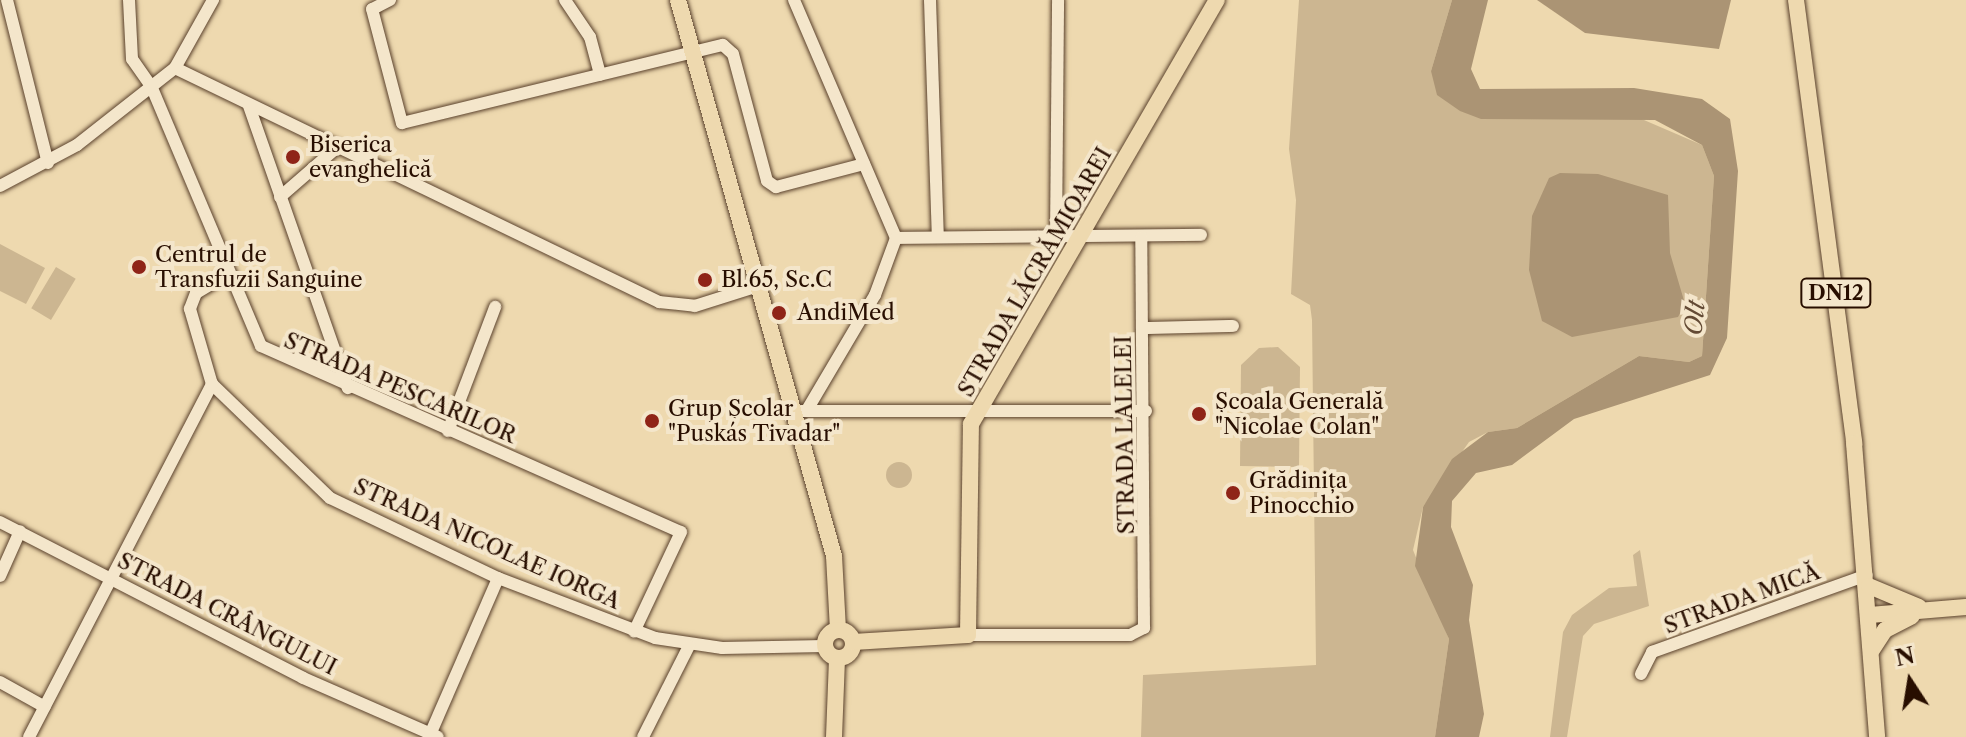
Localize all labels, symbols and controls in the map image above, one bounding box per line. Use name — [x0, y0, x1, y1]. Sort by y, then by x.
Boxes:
place label: Biserica evanghelică — [309, 131, 432, 182]
street label: STRADA LĂCRĂMIOAREI — [952, 142, 1118, 402]
marker: Biserica evanghelică — [284, 148, 302, 166]
place label: Centrul de Transfuzii Sanguine — [155, 241, 363, 292]
marker: Centrul de Transfuzii Sanguine — [130, 258, 148, 276]
place label: Bl.65, Sc.C — [721, 267, 832, 293]
marker: Bl.65, Sc.C — [696, 271, 714, 289]
road number: DN12 — [1800, 277, 1872, 309]
water label: Olt — [1679, 299, 1711, 337]
place label: AndiMed — [797, 300, 895, 326]
marker: AndiMed — [768, 302, 790, 324]
street label: STRADA PESCARILOR — [280, 327, 520, 449]
street label: STRADA LALELEI — [1110, 335, 1140, 535]
place label: Școala Generală "Nicolae Colan" — [1215, 388, 1384, 440]
place label: Grup Școlar "Puskás Tivadar" — [668, 395, 841, 446]
marker: Școala Generală "Nicolae Colan" — [1190, 405, 1208, 423]
marker: Grup Școlar "Puskás Tivadar" — [643, 412, 661, 430]
place label: Grădinița Pinocchio — [1249, 467, 1355, 518]
street label: STRADA NICOLAE IORGA — [349, 473, 625, 615]
marker: Grădinița Pinocchio — [1224, 484, 1242, 502]
street label: STRADA CRÂNGULUI — [113, 547, 341, 681]
street label: STRADA MICĂ — [1660, 558, 1824, 640]
north arrow — [1870, 641, 1950, 721]
text: N — [1893, 642, 1917, 672]

